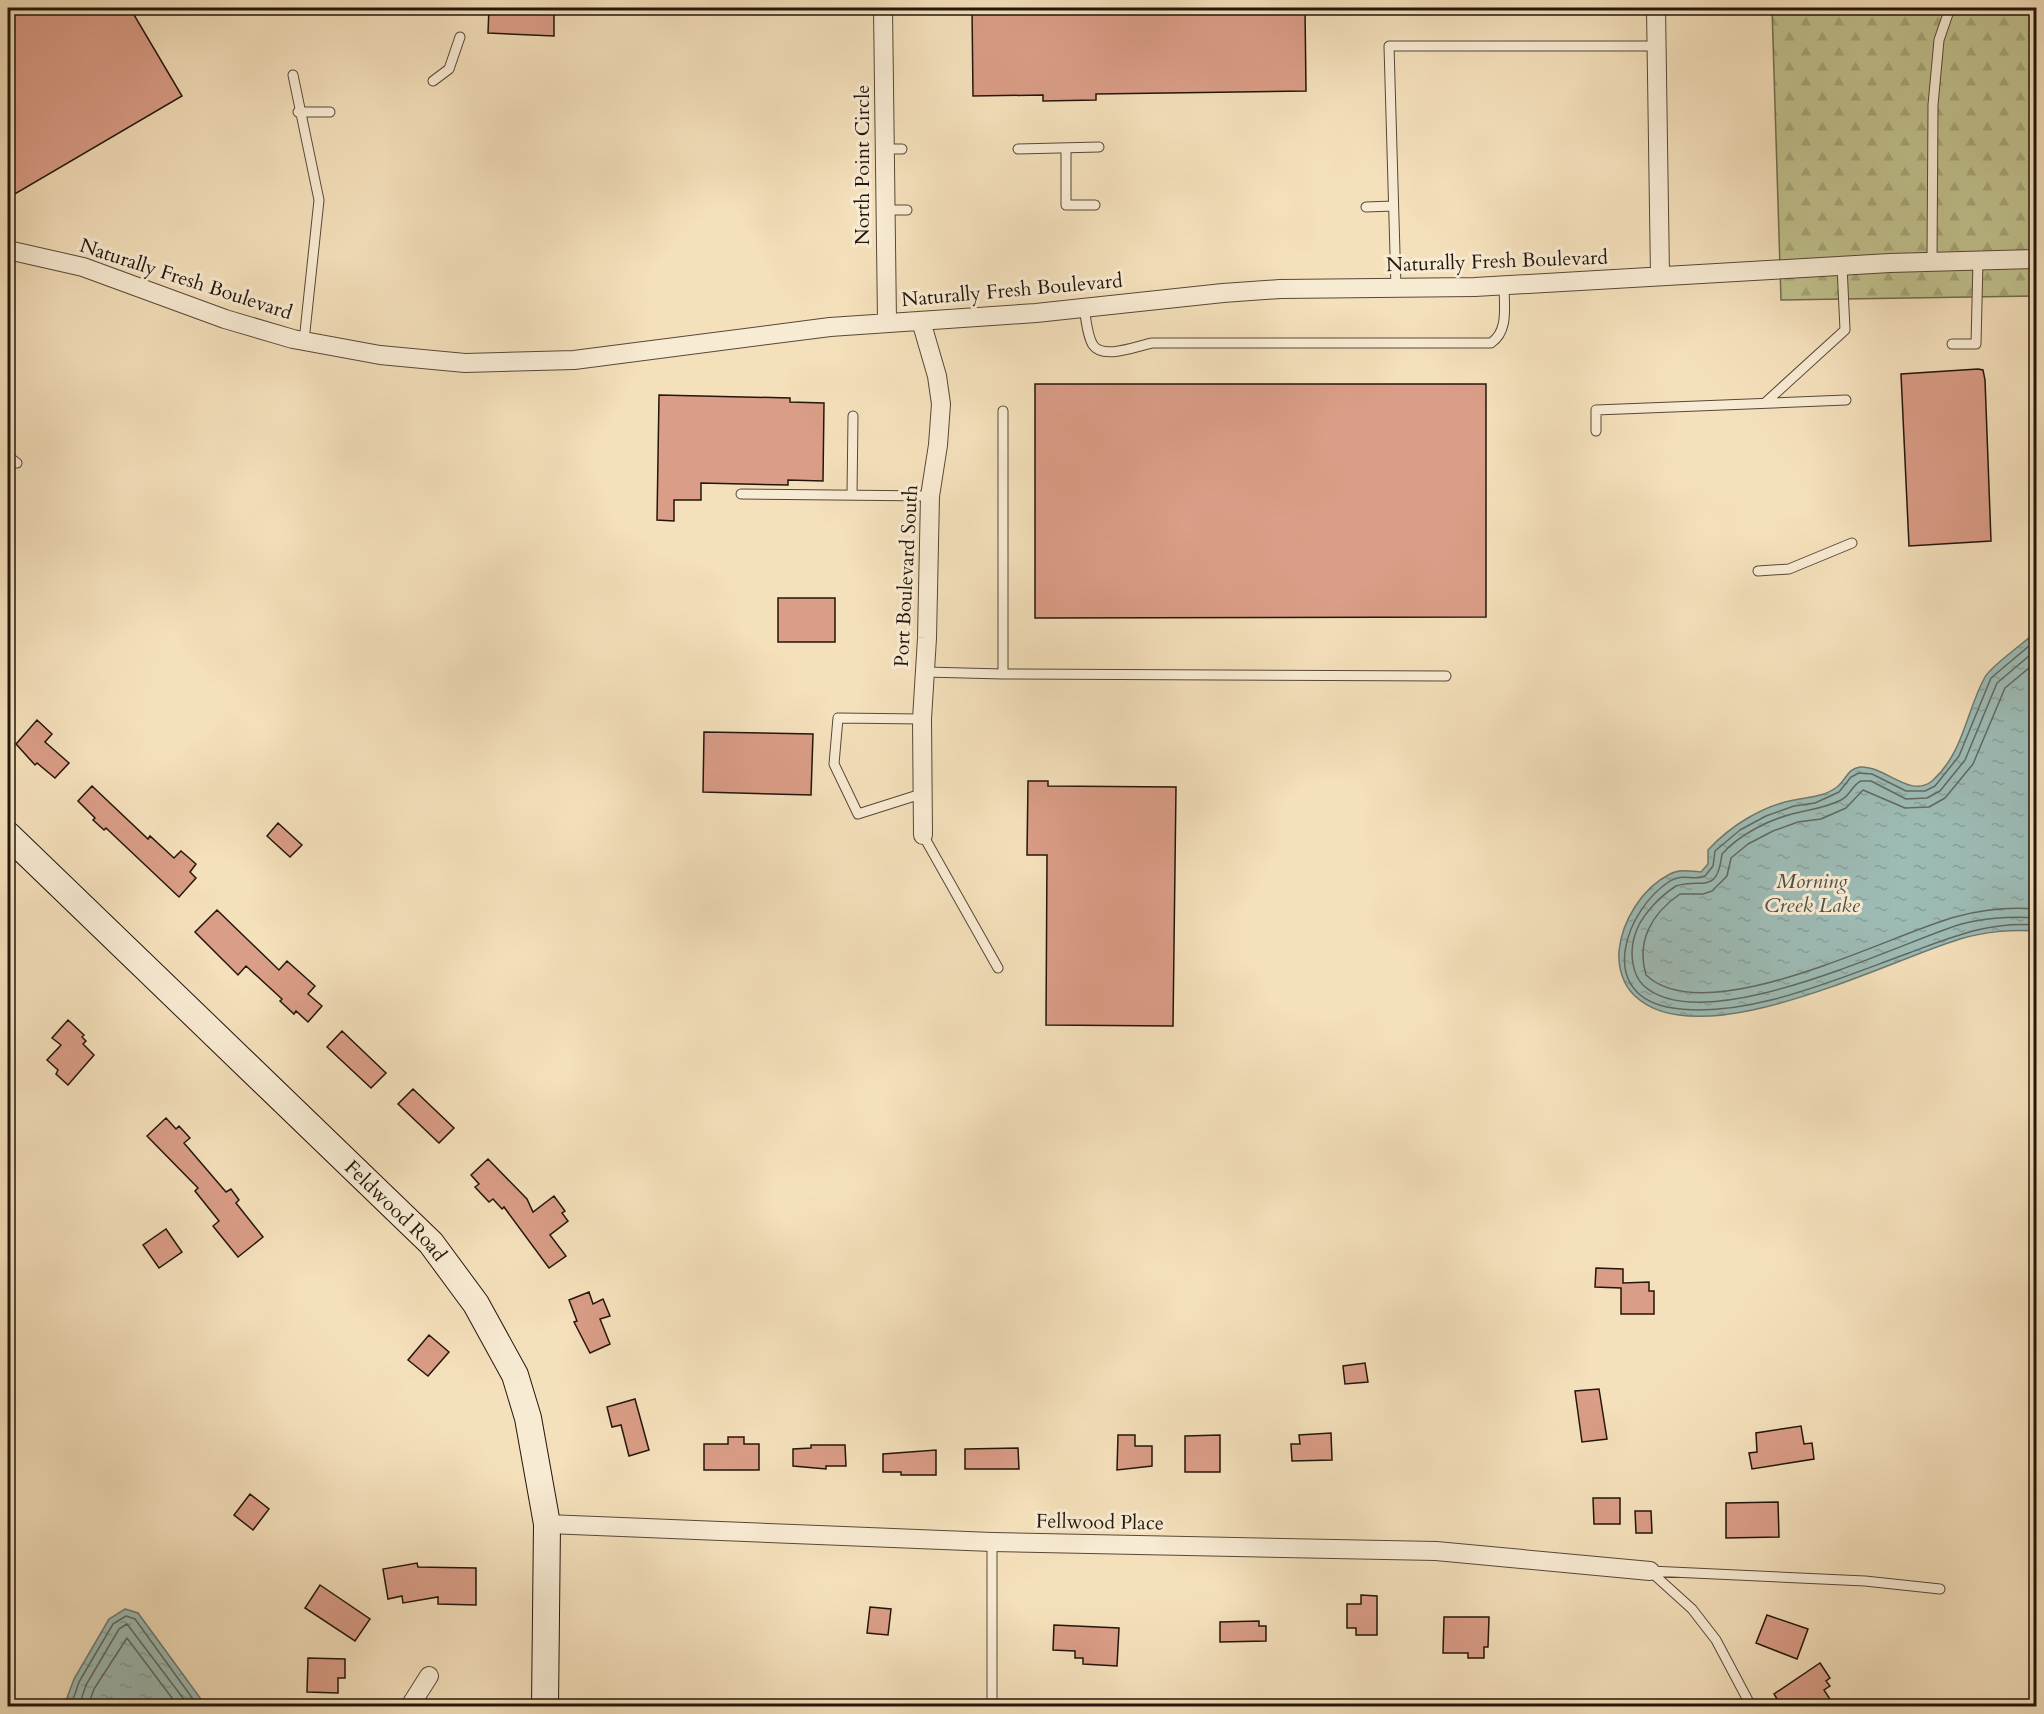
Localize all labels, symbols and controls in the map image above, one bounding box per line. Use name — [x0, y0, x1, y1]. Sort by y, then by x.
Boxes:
street label: North Point Circle — [849, 85, 876, 245]
street label: Naturally Fresh Boulevard — [76, 232, 296, 326]
street label: Naturally Fresh Boulevard — [1386, 244, 1609, 278]
street label: Naturally Fresh Boulevard — [900, 267, 1124, 313]
street label: Port Boulevard South — [888, 484, 924, 668]
water label: Morning Creek Lake — [1764, 867, 1861, 920]
street label: Feldwood Road — [339, 1154, 454, 1267]
street label: Fellwood Place — [1036, 1507, 1164, 1537]

